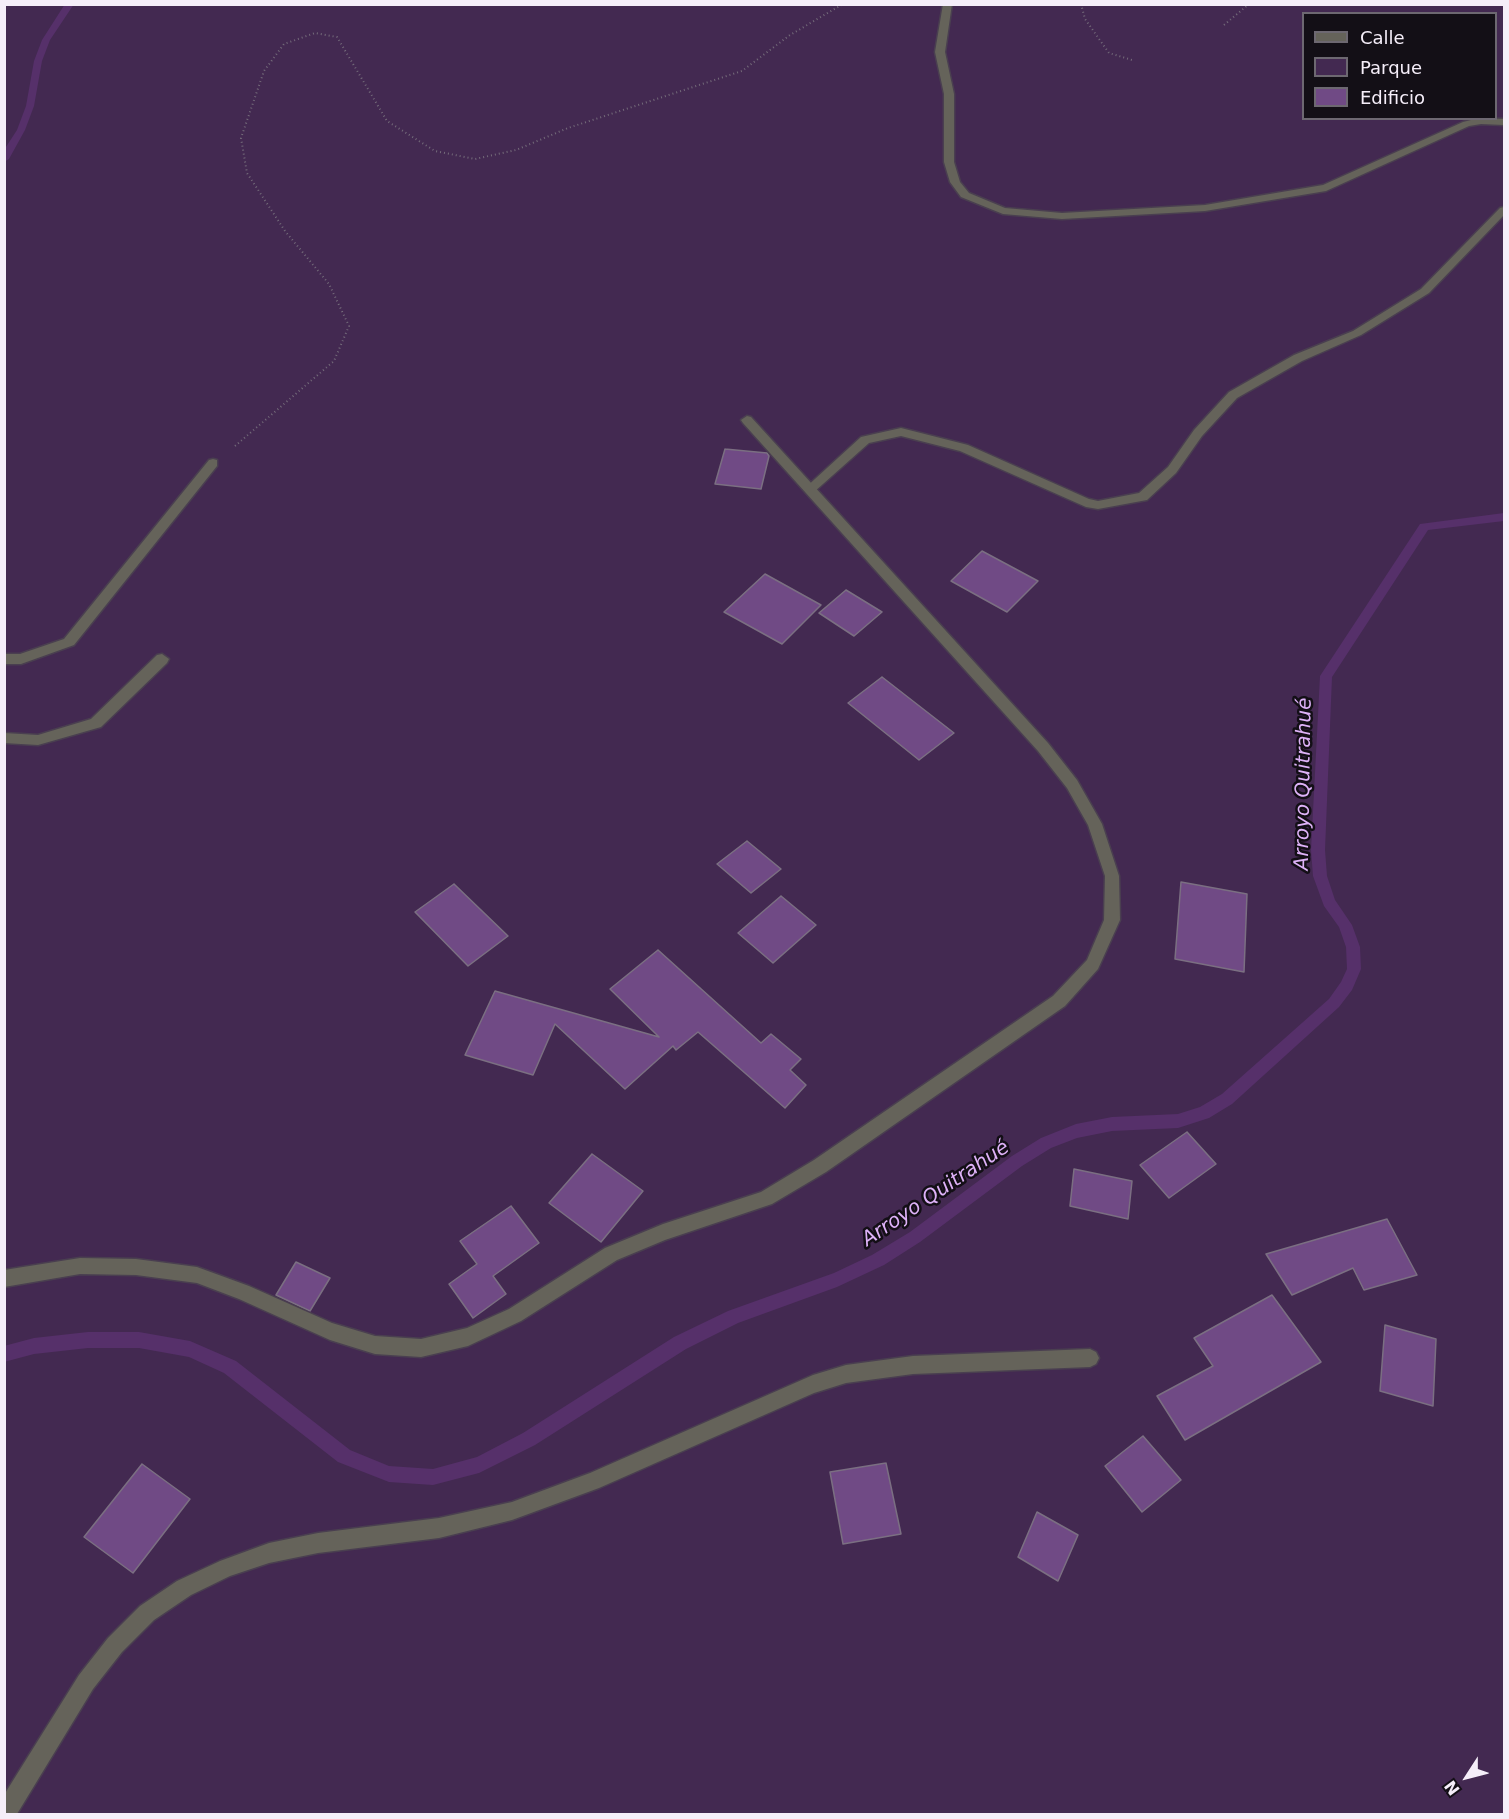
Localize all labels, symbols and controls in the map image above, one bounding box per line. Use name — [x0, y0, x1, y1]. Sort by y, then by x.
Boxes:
legend — [1302, 12, 1497, 120]
text: Calle — [1360, 27, 1405, 48]
text: Parque — [1360, 57, 1422, 78]
text: Edificio — [1360, 87, 1425, 108]
water label: Arroyo Quitrahué — [1290, 697, 1318, 871]
water label: Arroyo Quitrahué — [858, 1136, 1014, 1252]
north arrow — [1437, 1747, 1497, 1807]
text: N — [1440, 1777, 1464, 1799]

